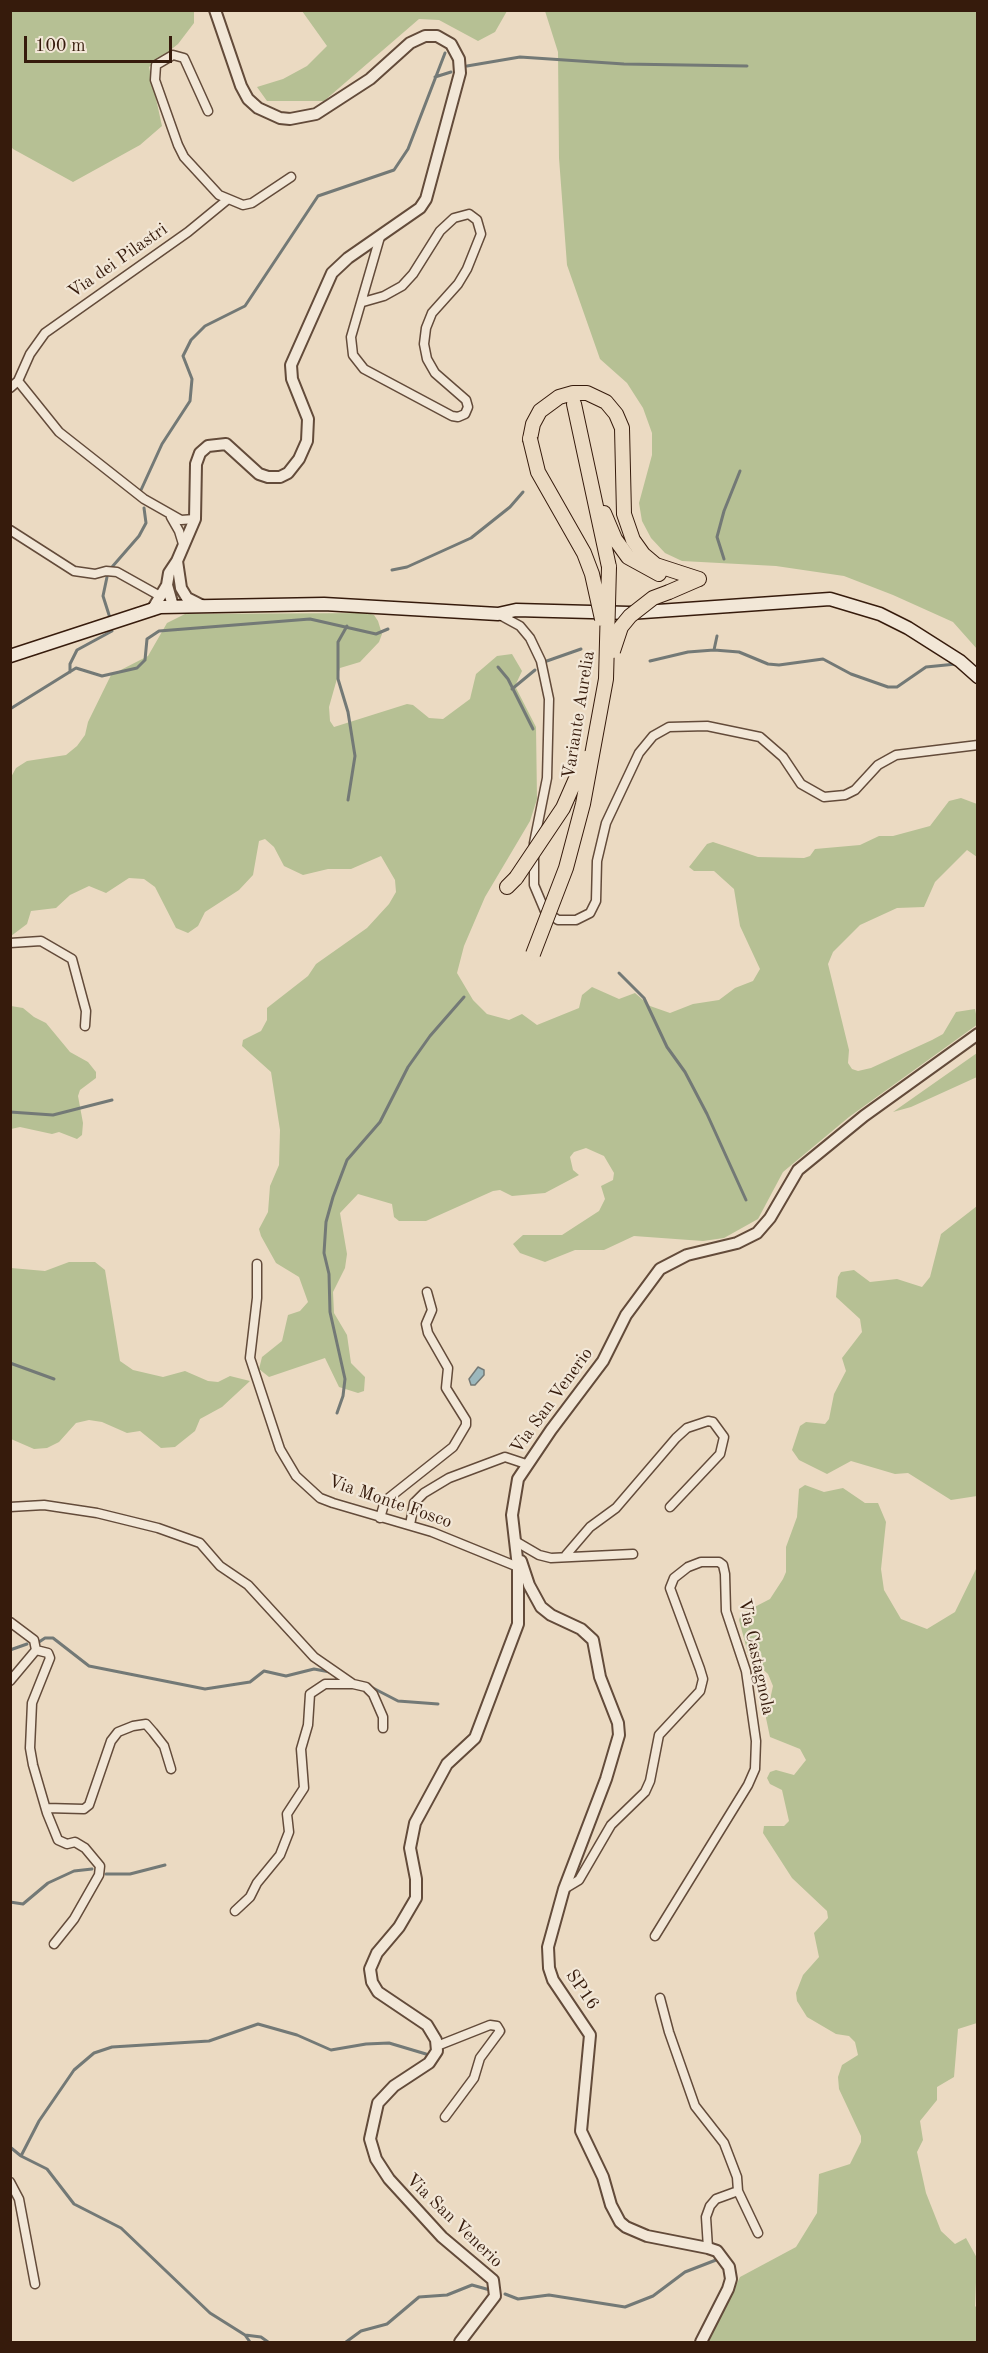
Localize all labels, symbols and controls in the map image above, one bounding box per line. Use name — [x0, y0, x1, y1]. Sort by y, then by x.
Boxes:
scale bar — [27, 24, 176, 62]
text: 100 m — [35, 37, 86, 55]
street label: Via dei Pilastri — [64, 219, 172, 303]
street label: Variante Aurelia — [558, 649, 600, 781]
street label: Via San Venerio — [506, 1344, 598, 1458]
street label: Via Monte Fosco — [325, 1471, 455, 1533]
street label: Via Castagnola — [733, 1597, 779, 1717]
street label: SP16 — [560, 1966, 604, 2014]
street label: Via San Venerio — [401, 2169, 507, 2273]

